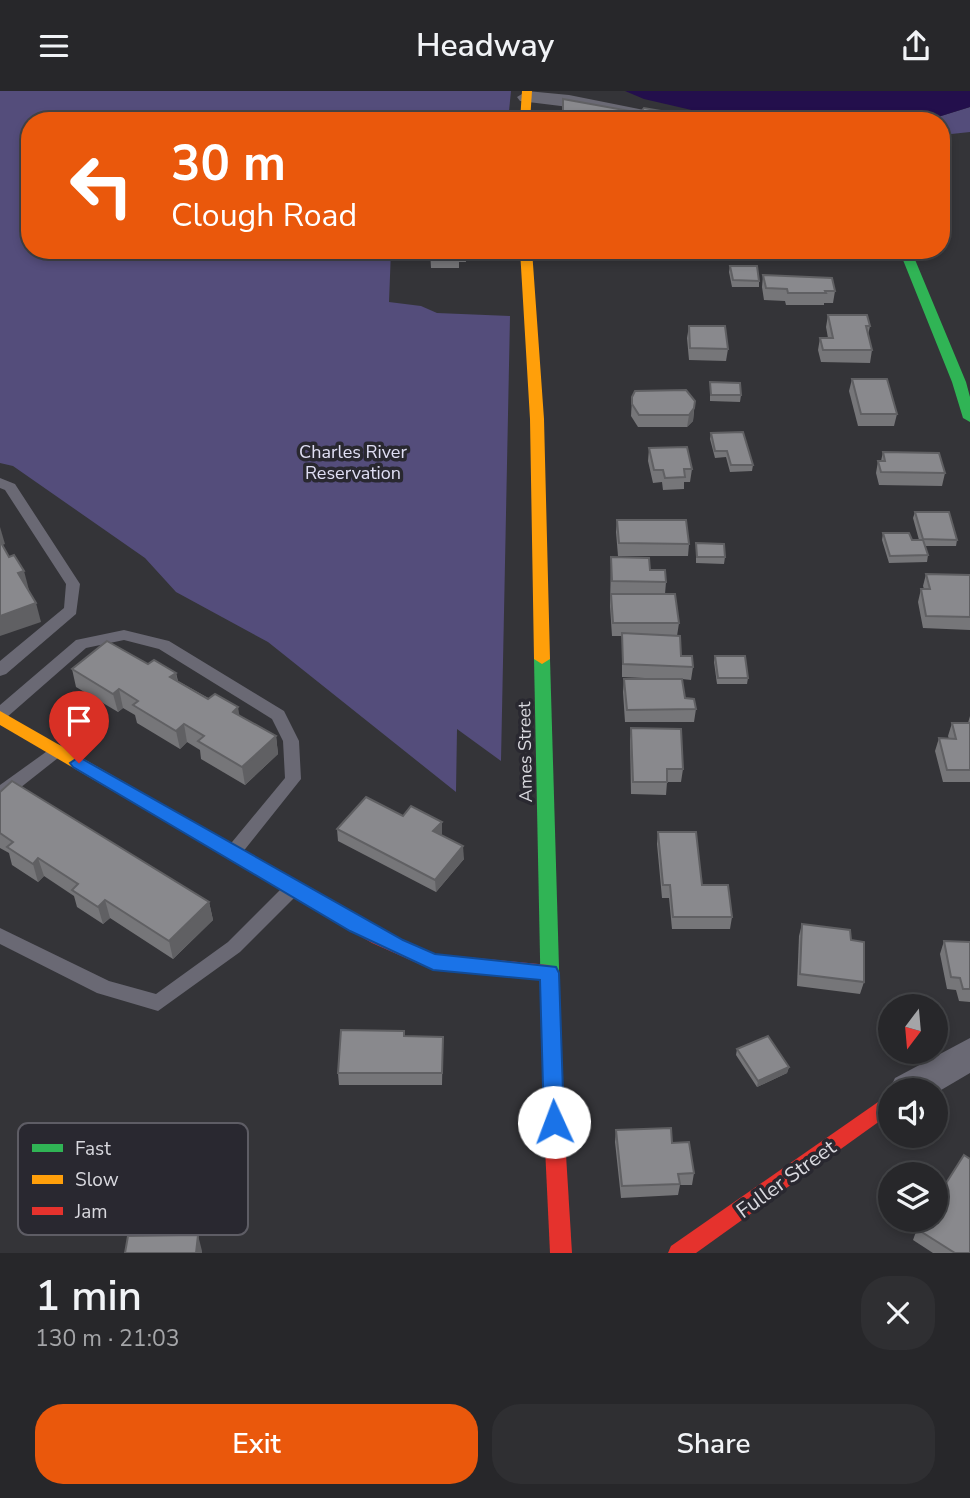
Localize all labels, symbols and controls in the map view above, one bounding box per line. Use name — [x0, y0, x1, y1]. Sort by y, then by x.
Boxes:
text: Headway — [416, 24, 554, 67]
icon: menu — [35, 27, 73, 65]
icon: share — [897, 27, 935, 65]
text: 30 m — [171, 130, 286, 197]
icon: left — [56, 140, 147, 231]
text: Clough Road — [171, 194, 357, 237]
park label: Charles River Reservation — [299, 440, 407, 485]
pin — [49, 691, 109, 763]
street label: Ames Street — [512, 701, 538, 802]
icon: arrive — [60, 702, 98, 740]
north arrow — [878, 994, 948, 1064]
map controls — [878, 994, 948, 1232]
button: sound — [878, 1078, 948, 1148]
position arrow — [517, 1085, 591, 1159]
legend — [18, 1123, 248, 1235]
street label: Fuller Street — [731, 1133, 842, 1225]
text: Fast — [75, 1136, 111, 1162]
button: layers — [878, 1162, 948, 1232]
text: Slow — [75, 1167, 119, 1193]
text: Jam — [74, 1199, 108, 1225]
text: 1 min — [35, 1268, 142, 1325]
button: close — [861, 1276, 935, 1350]
text: 130 m · 21:03 — [35, 1323, 180, 1354]
button: Exit — [35, 1404, 478, 1484]
button: Share — [492, 1404, 935, 1484]

